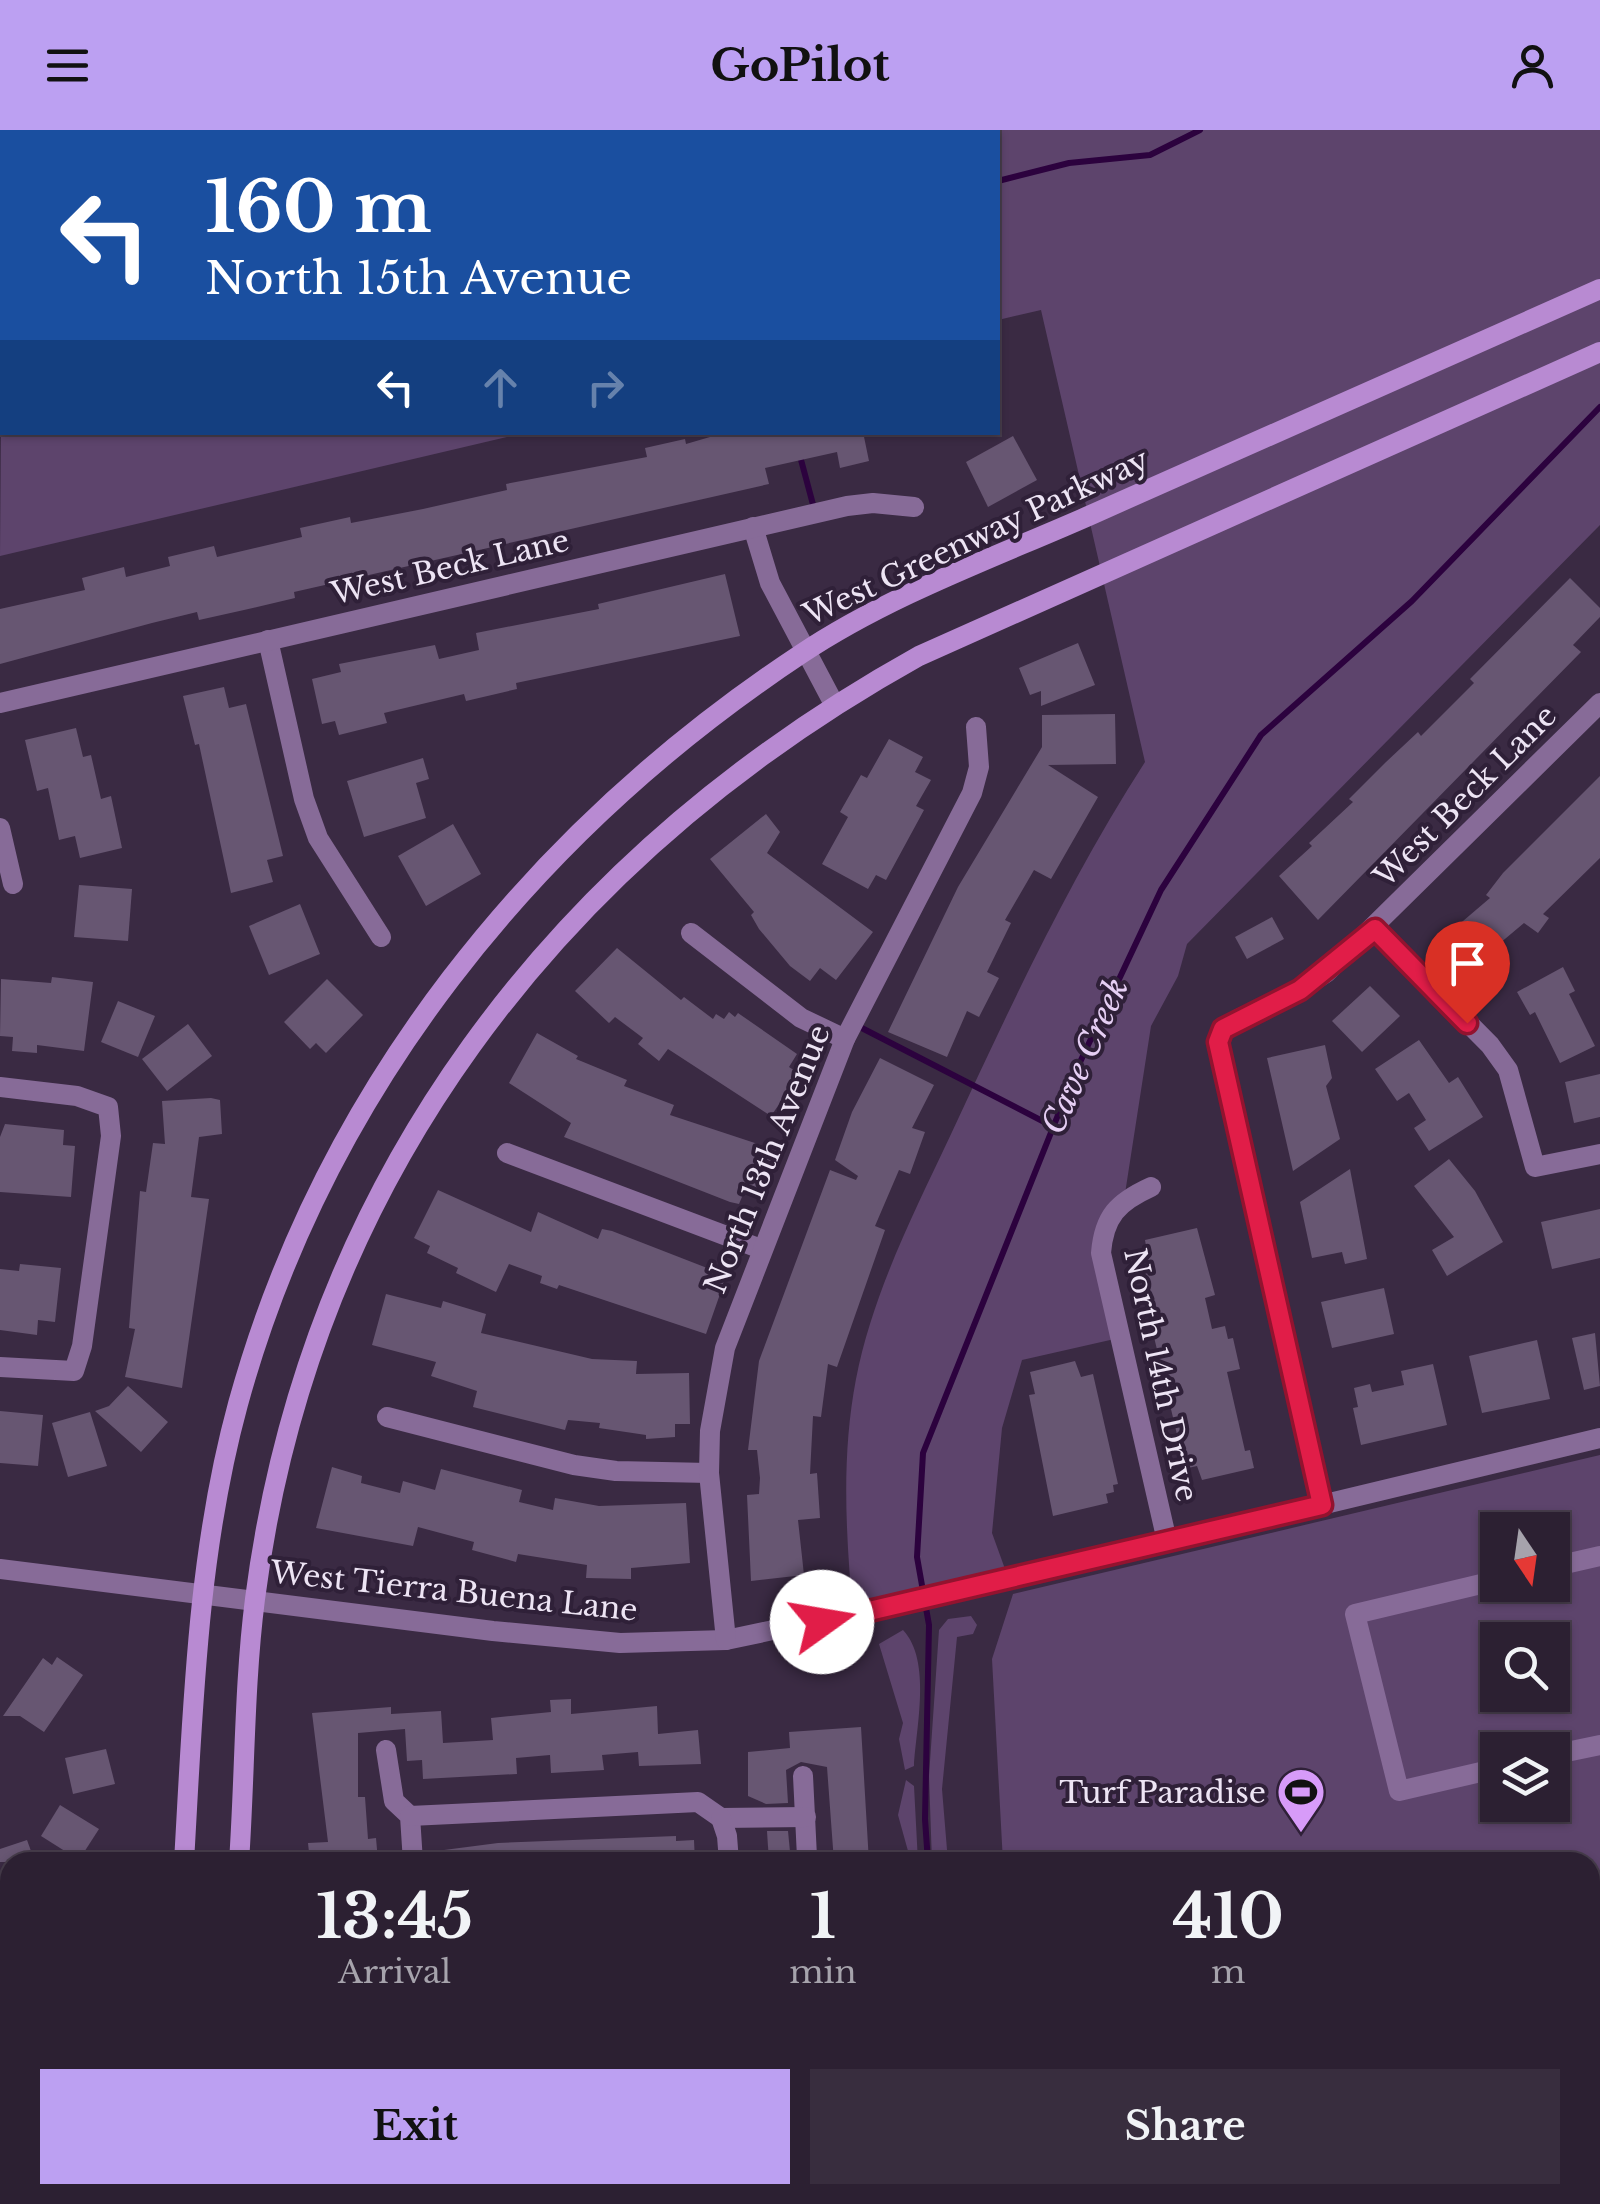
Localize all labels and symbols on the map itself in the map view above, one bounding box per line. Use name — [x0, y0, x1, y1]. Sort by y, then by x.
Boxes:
street label: West Greenway Parkway — [797, 441, 1154, 634]
street label: West Beck Lane — [326, 522, 573, 613]
street label: West Beck Lane — [1365, 697, 1564, 896]
pin — [1425, 921, 1510, 1024]
water label: Cave Creek — [1033, 972, 1137, 1140]
street label: North 13th Avenue — [696, 1019, 838, 1299]
street label: North 14th Drive — [1116, 1245, 1206, 1505]
north arrow — [1480, 1512, 1570, 1602]
street label: West Tierra Buena Lane — [268, 1553, 639, 1629]
position arrow — [770, 1570, 874, 1674]
sports icon: Turf Paradise — [1275, 1766, 1327, 1834]
place label: Turf Paradise — [1059, 1774, 1266, 1811]

